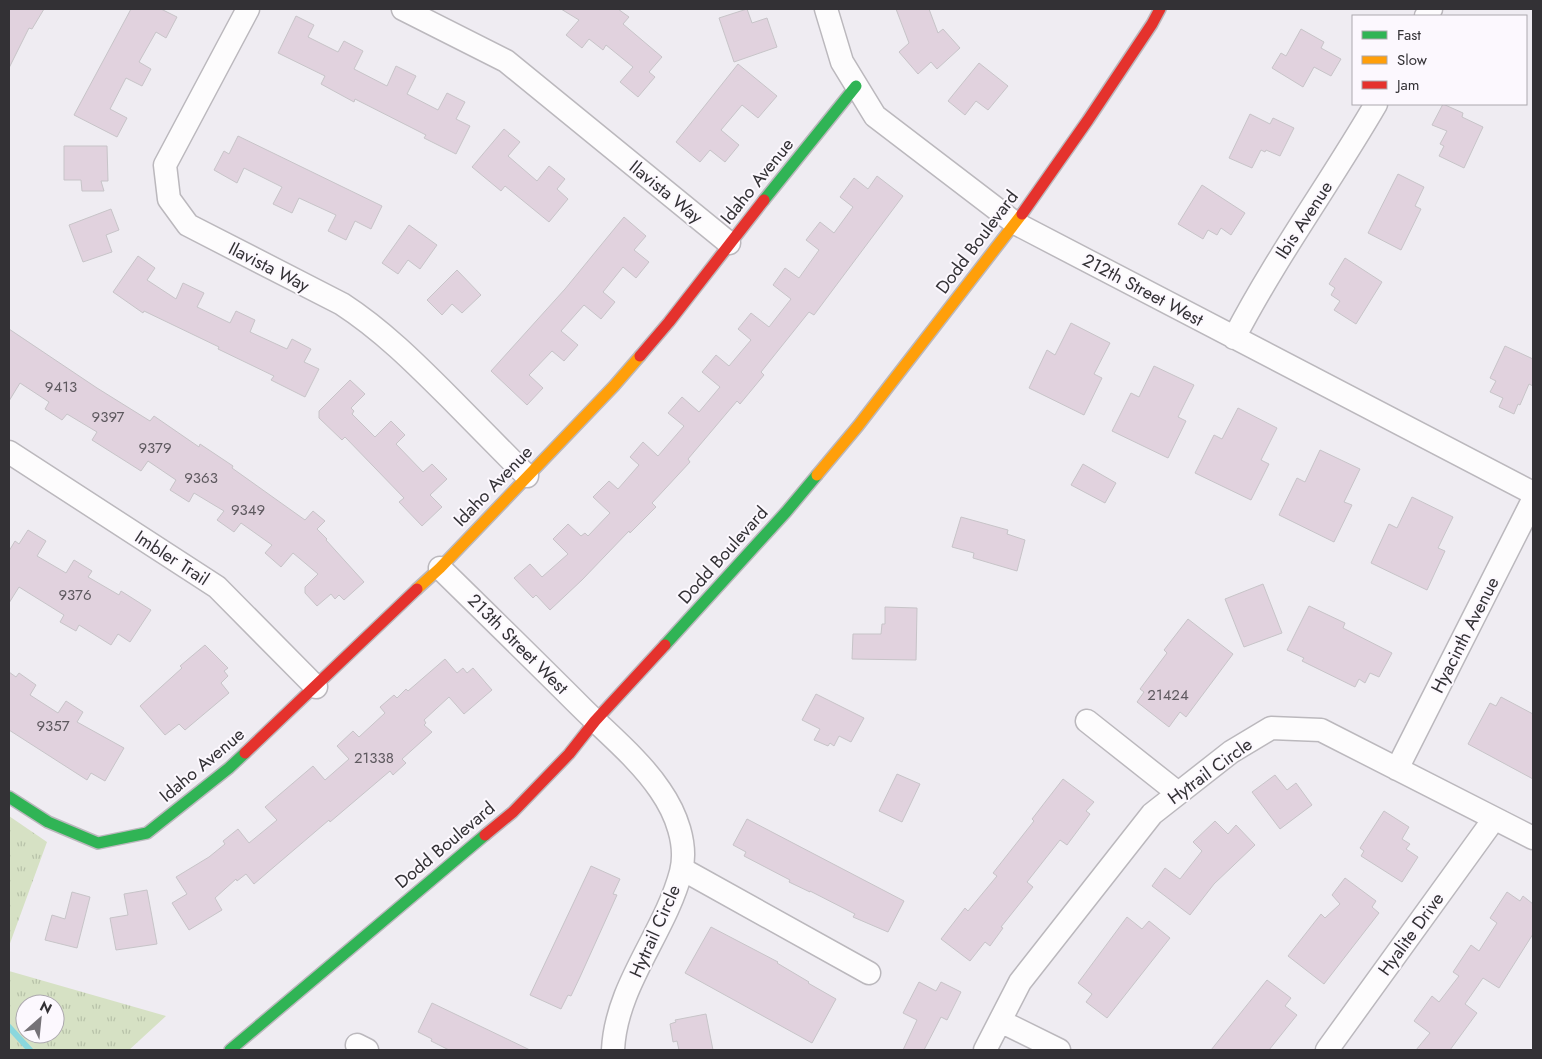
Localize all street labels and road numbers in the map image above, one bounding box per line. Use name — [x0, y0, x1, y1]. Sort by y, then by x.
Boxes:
street label: Idaho Avenue — [714, 132, 800, 230]
street label: Ilavista Way — [624, 154, 708, 230]
street label: Ibis Avenue — [1269, 176, 1339, 264]
street label: Dodd Boulevard — [929, 185, 1025, 299]
street label: Ilavista Way — [224, 235, 314, 299]
street label: 212th Street West — [1078, 247, 1209, 333]
street label: Idaho Avenue — [447, 440, 539, 532]
street label: Dodd Boulevard — [672, 500, 774, 610]
street label: Imbler Trail — [130, 524, 214, 592]
street label: Hyacinth Avenue — [1424, 572, 1506, 698]
street label: 213th Street West — [462, 588, 575, 701]
street label: Idaho Avenue — [154, 722, 250, 808]
street label: Hytrail Circle — [1162, 731, 1258, 811]
street label: Dodd Boulevard — [389, 795, 501, 895]
street label: Hytrail Circle — [623, 880, 687, 982]
street label: Hyalite Drive — [1372, 887, 1450, 981]

